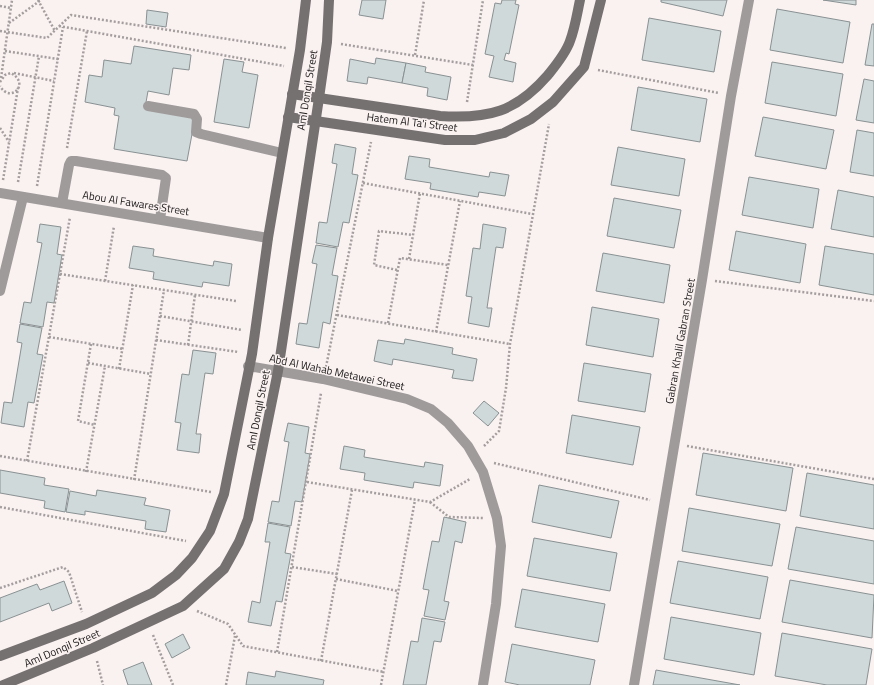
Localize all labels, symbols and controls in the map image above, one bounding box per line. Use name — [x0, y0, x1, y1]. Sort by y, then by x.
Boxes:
street label: Aml Donqil Street — [293, 49, 321, 131]
street label: Hatem Al Ta'i Street — [366, 109, 458, 136]
street label: Abou Al Fawares Street — [81, 187, 191, 219]
street label: Gabran Khalil Gabran Street — [661, 277, 699, 405]
street label: Abd Al Wahab Metawei Street — [268, 350, 406, 394]
street label: Aml Donqil Street — [242, 369, 274, 451]
street label: Aml Donqil Street — [22, 625, 103, 671]

